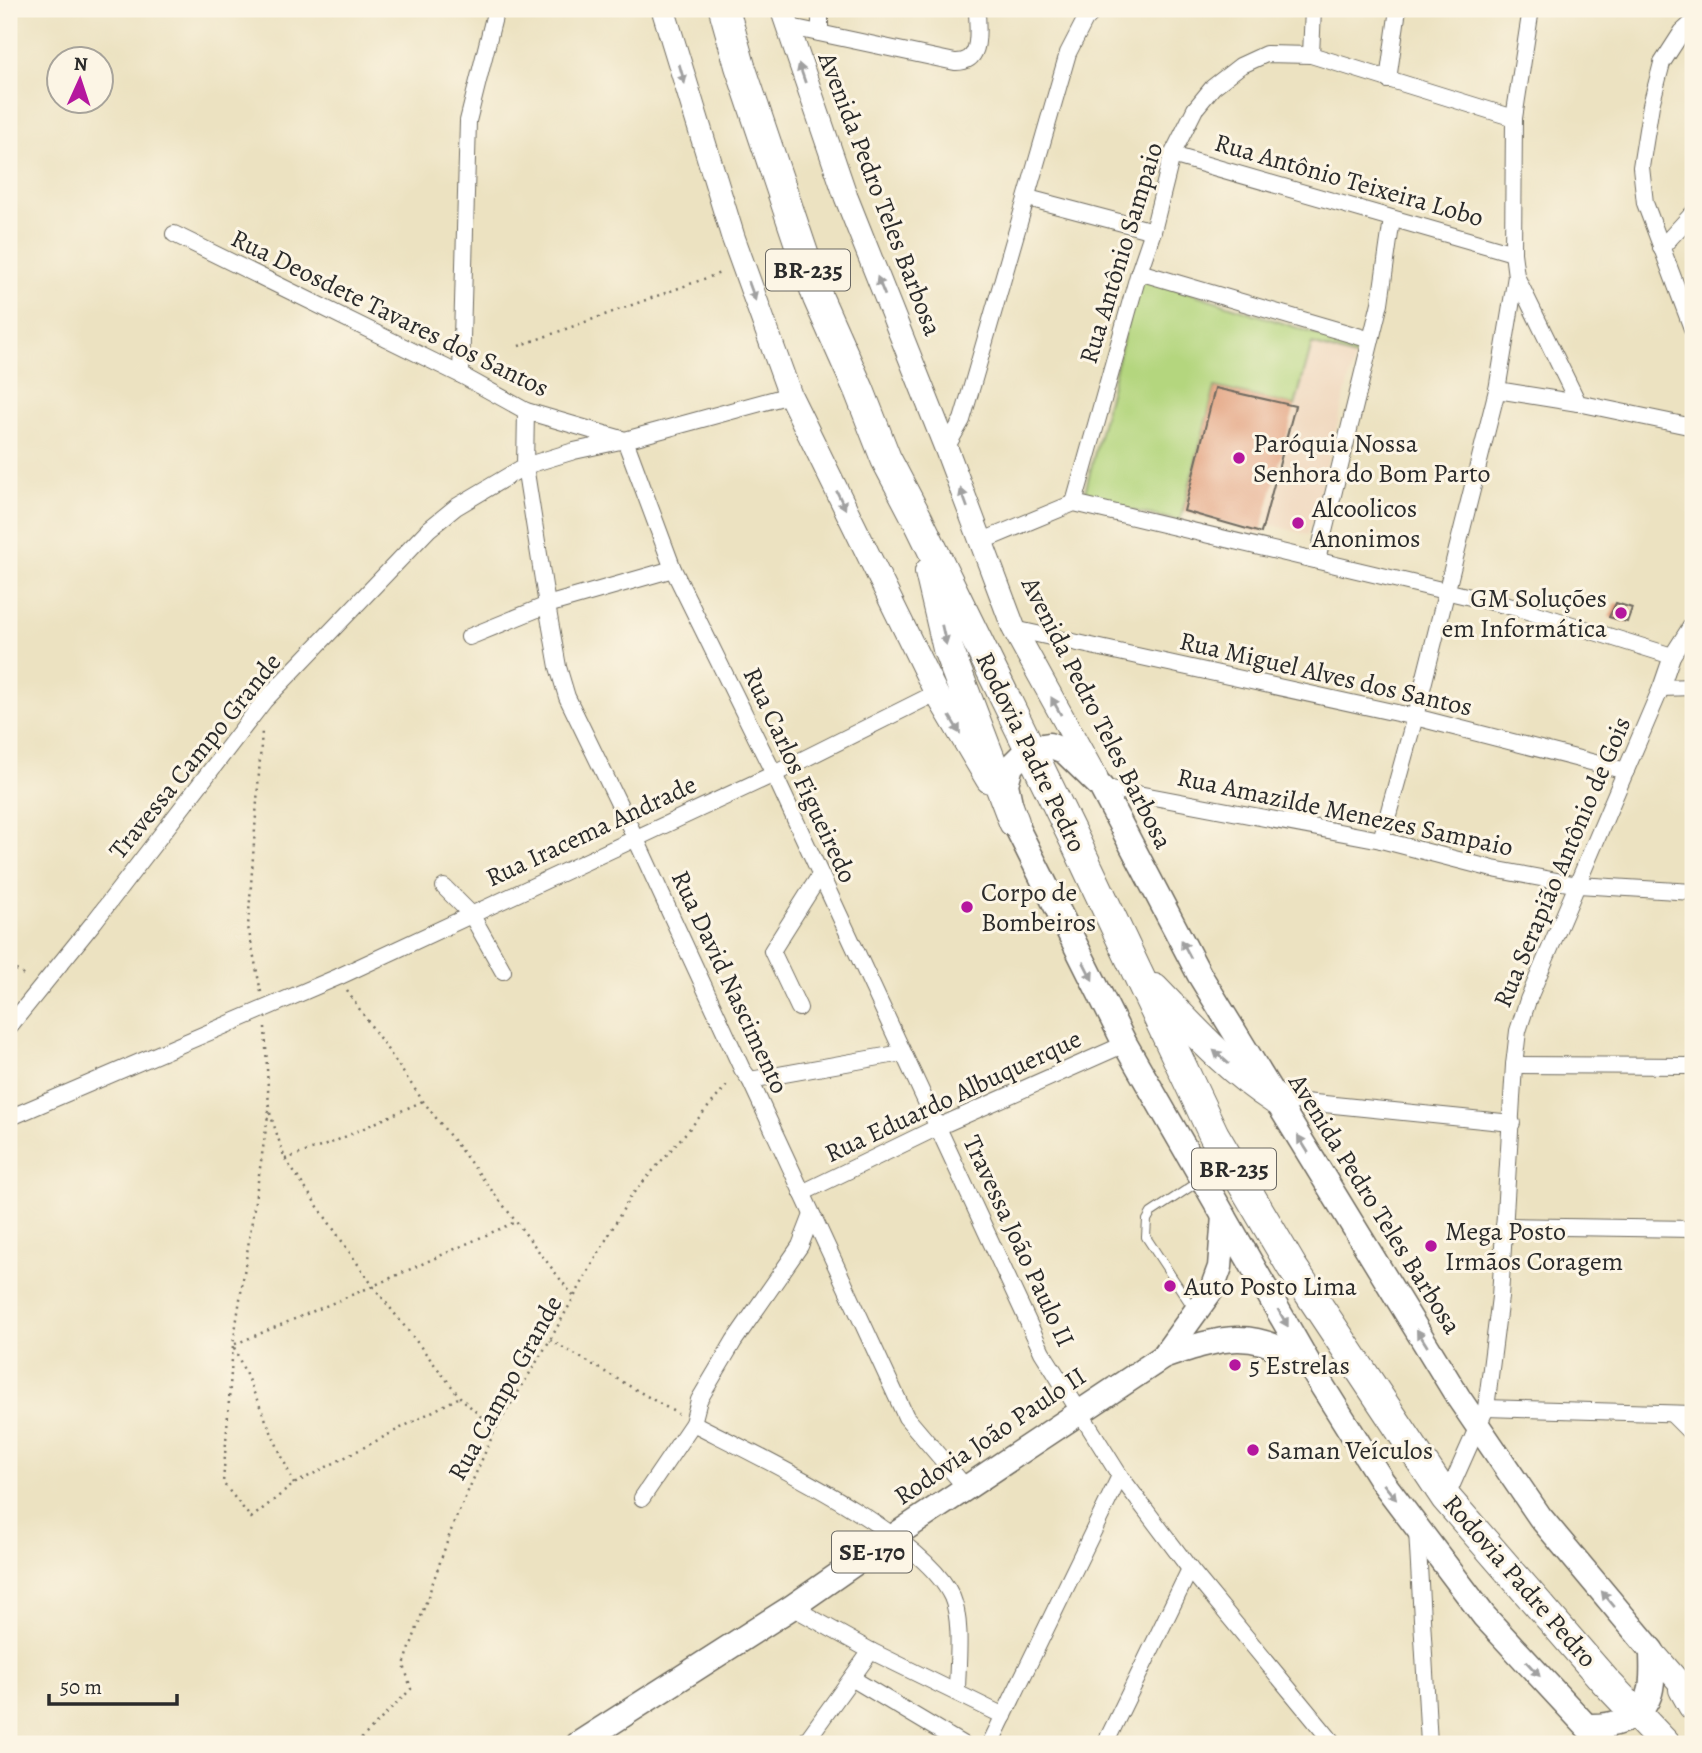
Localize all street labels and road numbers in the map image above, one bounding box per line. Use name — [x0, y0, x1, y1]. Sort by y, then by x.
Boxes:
street label: Avenida Pedro Teles Barbosa — [809, 46, 950, 341]
street label: Rua Antônio Teixeira Lobo — [1210, 125, 1488, 235]
street label: Rua Antônio Sampaio — [1071, 138, 1171, 368]
street label: Rua Deosdete Tavares dos Santos — [225, 221, 555, 405]
road number: BR-235 — [766, 249, 850, 290]
street label: Avenida Pedro Teles Barbosa — [1013, 570, 1181, 855]
street label: Rua Miguel Alves dos Santos — [1176, 623, 1476, 725]
street label: Travessa Campo Grande — [101, 645, 289, 867]
street label: Rodovia Padre Pedro — [967, 646, 1095, 858]
street label: Rua Carlos Figueiredo — [735, 662, 865, 889]
street label: Rua Serapião Antônio de Gois — [1485, 711, 1639, 1013]
street label: Rua Amazilde Menezes Sampaio — [1174, 759, 1516, 865]
street label: Rua Iracema Andrade — [480, 767, 702, 895]
street label: Rua David Nascimento — [663, 865, 797, 1099]
street label: Rua Eduardo Albuquerque — [819, 1021, 1087, 1171]
street label: Avenida Pedro Teles Barbosa — [1280, 1066, 1470, 1341]
street label: Travessa João Paulo II — [955, 1130, 1083, 1352]
road number: BR-235 — [1192, 1148, 1276, 1190]
street label: Rua Campo Grande — [440, 1289, 570, 1487]
street label: Rodovia João Paulo II — [887, 1359, 1093, 1513]
street label: Rodovia Padre Pedro — [1435, 1487, 1605, 1675]
road number: SE-170 — [832, 1532, 912, 1572]

